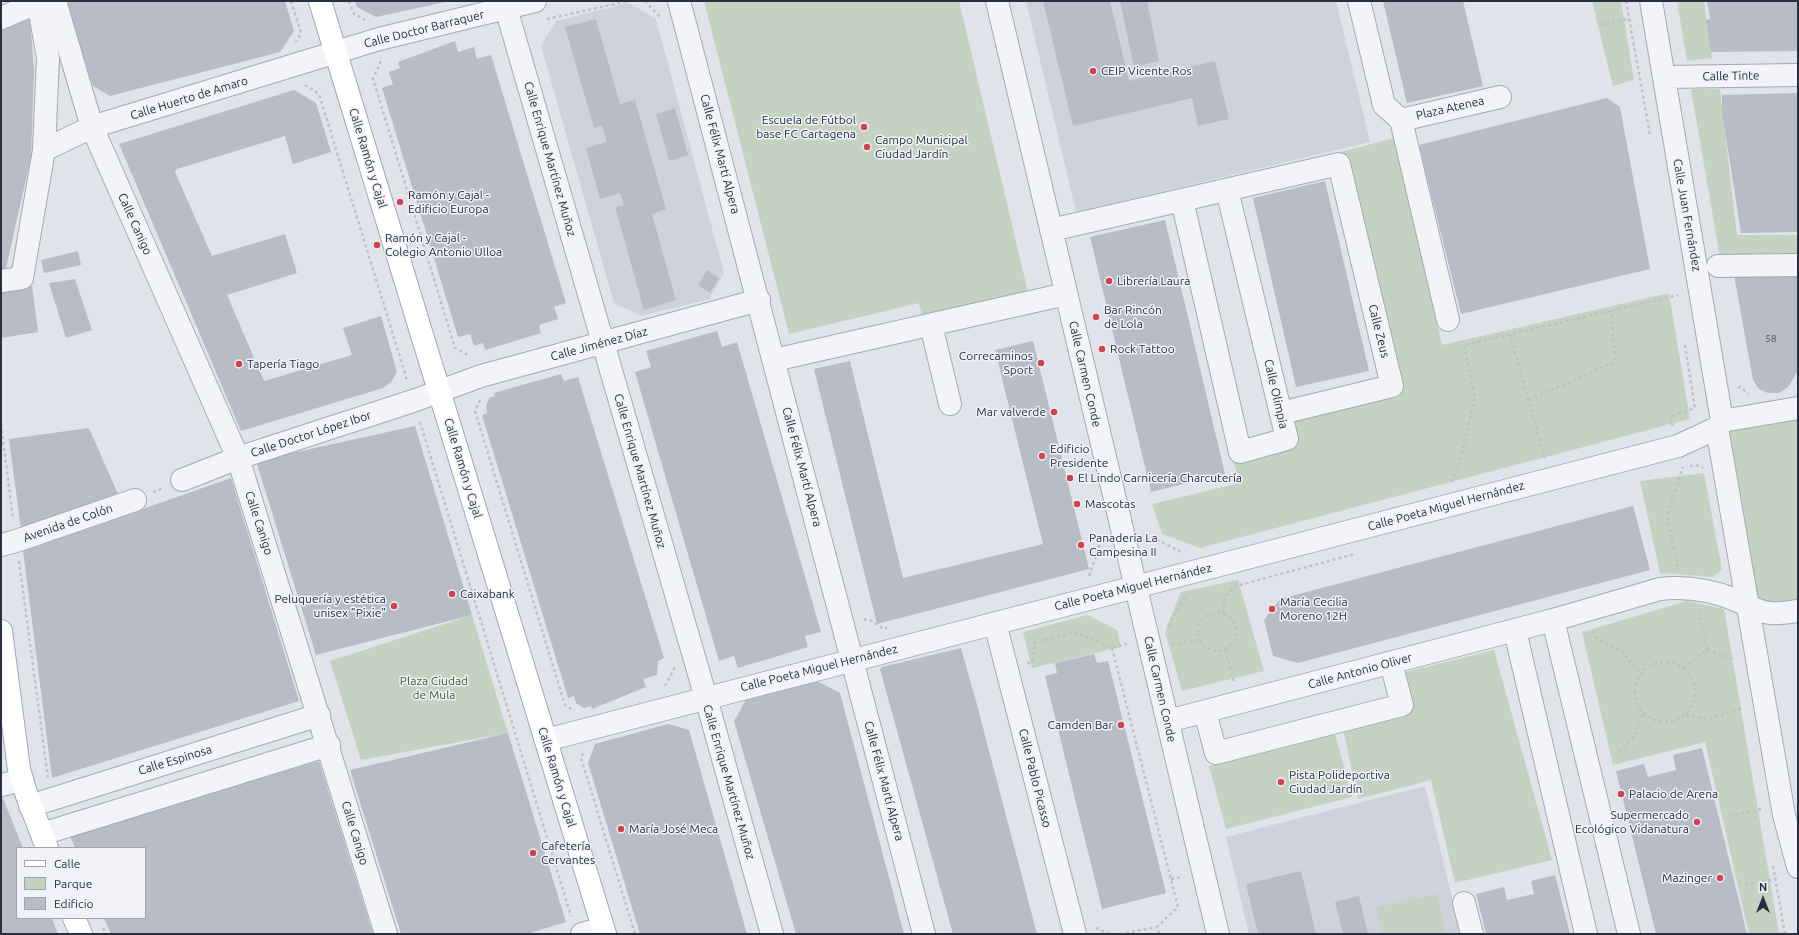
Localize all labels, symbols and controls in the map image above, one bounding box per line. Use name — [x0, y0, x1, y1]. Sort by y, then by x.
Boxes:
street label: Calle Doctor Barraquer — [362, 7, 486, 51]
place label: CEIP Vicente Ros — [1101, 64, 1192, 78]
marker: CEIP Vicente Ros — [1088, 66, 1098, 76]
street label: Calle Tinte — [1702, 68, 1760, 84]
street label: Calle Huerto de Amaro — [128, 73, 250, 123]
street label: Calle Enrique Martínez Muñoz — [521, 80, 579, 238]
street label: Calle Félix Martí Alpera — [697, 92, 743, 216]
street label: Plaza Atenea — [1414, 93, 1486, 123]
street label: Calle Ramón y Cajal — [346, 106, 390, 210]
place label: Escuela de Fútbol base FC Cartagena — [756, 113, 856, 141]
marker: Escuela de Fútbol base FC Cartagena — [859, 122, 869, 132]
place label: Campo Municipal Ciudad Jardín — [875, 133, 968, 161]
marker: Campo Municipal Ciudad Jardín — [862, 142, 872, 152]
street label: Calle Juan Fernández — [1670, 158, 1704, 272]
place label: Ramón y Cajal - Edificio Europa — [408, 188, 489, 216]
street label: Calle Canigo — [115, 191, 155, 257]
marker: Ramón y Cajal - Edificio Europa — [395, 197, 405, 207]
place label: Ramón y Cajal - Colegio Antonio Ulloa — [385, 231, 502, 259]
marker: Ramón y Cajal - Colegio Antonio Ulloa — [372, 240, 382, 250]
place label: Librería Laura — [1117, 274, 1190, 288]
marker: Librería Laura — [1104, 276, 1114, 286]
place label: Bar Rincón de Lola — [1104, 303, 1162, 331]
street label: Calle Zeus — [1365, 303, 1393, 359]
marker: Bar Rincón de Lola — [1091, 312, 1101, 322]
street label: Calle Carmen Conde — [1066, 319, 1104, 429]
street label: Calle Jiménez Díaz — [549, 324, 649, 364]
house number: 58 — [1765, 333, 1777, 345]
place label: Rock Tattoo — [1110, 342, 1175, 356]
marker: Rock Tattoo — [1097, 344, 1107, 354]
place label: Correcaminos Sport — [959, 349, 1033, 377]
place label: Tapería Tiago — [247, 357, 319, 371]
marker: Correcaminos Sport — [1036, 358, 1046, 368]
street label: Calle Olimpia — [1261, 358, 1291, 430]
marker: Tapería Tiago — [234, 359, 244, 369]
street label: Calle Enrique Martínez Muñoz — [611, 392, 669, 550]
street label: Calle Félix Martí Alpera — [779, 405, 825, 529]
place label: Mar valverde — [976, 405, 1046, 419]
marker: Mar valverde — [1049, 407, 1059, 417]
street label: Calle Doctor López Ibor — [249, 408, 373, 460]
street label: Calle Ramón y Cajal — [441, 416, 485, 520]
place label: Edificio Presidente — [1050, 442, 1108, 470]
marker: Edificio Presidente — [1037, 451, 1047, 461]
place label: El Lindo Carnicería Charcutería — [1078, 471, 1242, 485]
marker: El Lindo Carnicería Charcutería — [1065, 473, 1075, 483]
street label: Calle Poeta Miguel Hernández — [1366, 478, 1526, 534]
street label: Calle Canigo — [242, 489, 276, 557]
place label: Mascotas — [1085, 497, 1135, 511]
marker: Mascotas — [1072, 499, 1082, 509]
street label: Avenida de Colón — [21, 501, 115, 545]
place label: Panadería La Campesina II — [1089, 531, 1158, 559]
marker: Panadería La Campesina II — [1076, 540, 1086, 550]
street label: Calle Poeta Miguel Hernández — [1053, 560, 1213, 614]
place label: Caixabank — [460, 587, 515, 601]
marker: Caixabank — [447, 589, 457, 599]
place label: Peluquería y estética unisex "Pixie" — [275, 592, 386, 620]
place label: María Cecilia Moreno 12H — [1280, 595, 1348, 623]
marker: Peluquería y estética unisex "Pixie" — [389, 601, 399, 611]
marker: María Cecilia Moreno 12H — [1267, 604, 1277, 614]
street label: Calle Carmen Conde — [1141, 634, 1179, 744]
street label: Calle Poeta Miguel Hernández — [739, 641, 899, 695]
street label: Calle Antonio Oliver — [1306, 650, 1414, 692]
park label: Plaza Ciudad de Mula — [400, 674, 468, 702]
street label: Calle Enrique Martínez Muñoz — [700, 703, 758, 861]
place label: Camden Bar — [1048, 718, 1113, 732]
street label: Calle Félix Martí Alpera — [861, 719, 907, 843]
marker: Camden Bar — [1116, 720, 1126, 730]
street label: Calle Ramón y Cajal — [535, 725, 579, 829]
street label: Calle Pablo Picasso — [1016, 727, 1054, 829]
street label: Calle Espinosa — [136, 742, 214, 778]
place label: Pista Polideportiva Ciudad Jardín — [1289, 768, 1390, 796]
marker: Pista Polideportiva Ciudad Jardín — [1276, 777, 1286, 787]
place label: Palacio de Arena — [1629, 787, 1718, 801]
marker: Palacio de Arena — [1616, 789, 1626, 799]
street label: Calle Canigo — [338, 799, 372, 867]
place label: Supermercado Ecológico Vidanatura — [1575, 808, 1689, 836]
marker: Supermercado Ecológico Vidanatura — [1692, 817, 1702, 827]
place label: María José Meca — [629, 822, 718, 836]
marker: María José Meca — [616, 824, 626, 834]
place label: Cafetería Cervantes — [541, 839, 595, 867]
legend — [16, 847, 146, 919]
marker: Cafetería Cervantes — [528, 848, 538, 858]
text: Calle — [54, 857, 80, 870]
place label: Mazinger — [1662, 871, 1712, 885]
marker: Mazinger — [1715, 873, 1725, 883]
text: Parque — [54, 877, 92, 890]
north arrow — [1743, 879, 1783, 919]
text: N — [1759, 881, 1767, 893]
text: Edificio — [54, 897, 94, 910]

